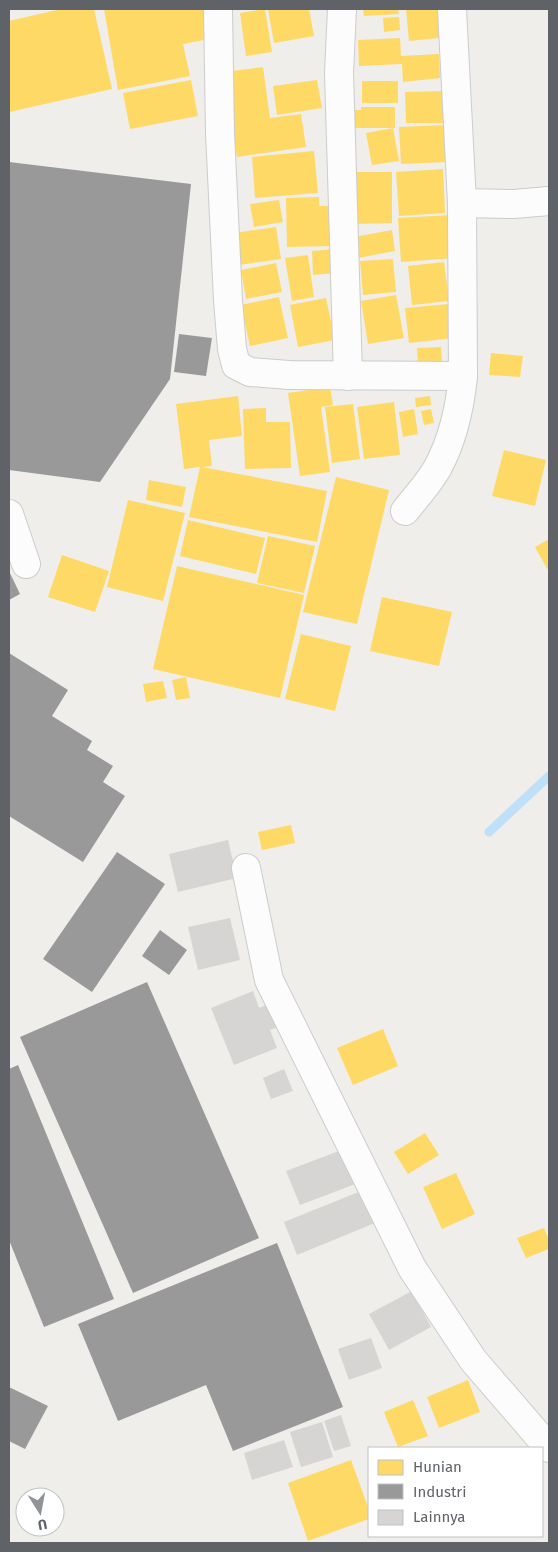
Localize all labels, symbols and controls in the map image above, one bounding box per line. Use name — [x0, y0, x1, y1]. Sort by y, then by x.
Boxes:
legend — [368, 1447, 543, 1537]
text: Hunian — [413, 1458, 462, 1476]
text: Industri — [413, 1483, 466, 1501]
north arrow — [15, 1487, 65, 1537]
text: Lainnya — [413, 1508, 466, 1526]
text: U — [36, 1515, 48, 1533]

